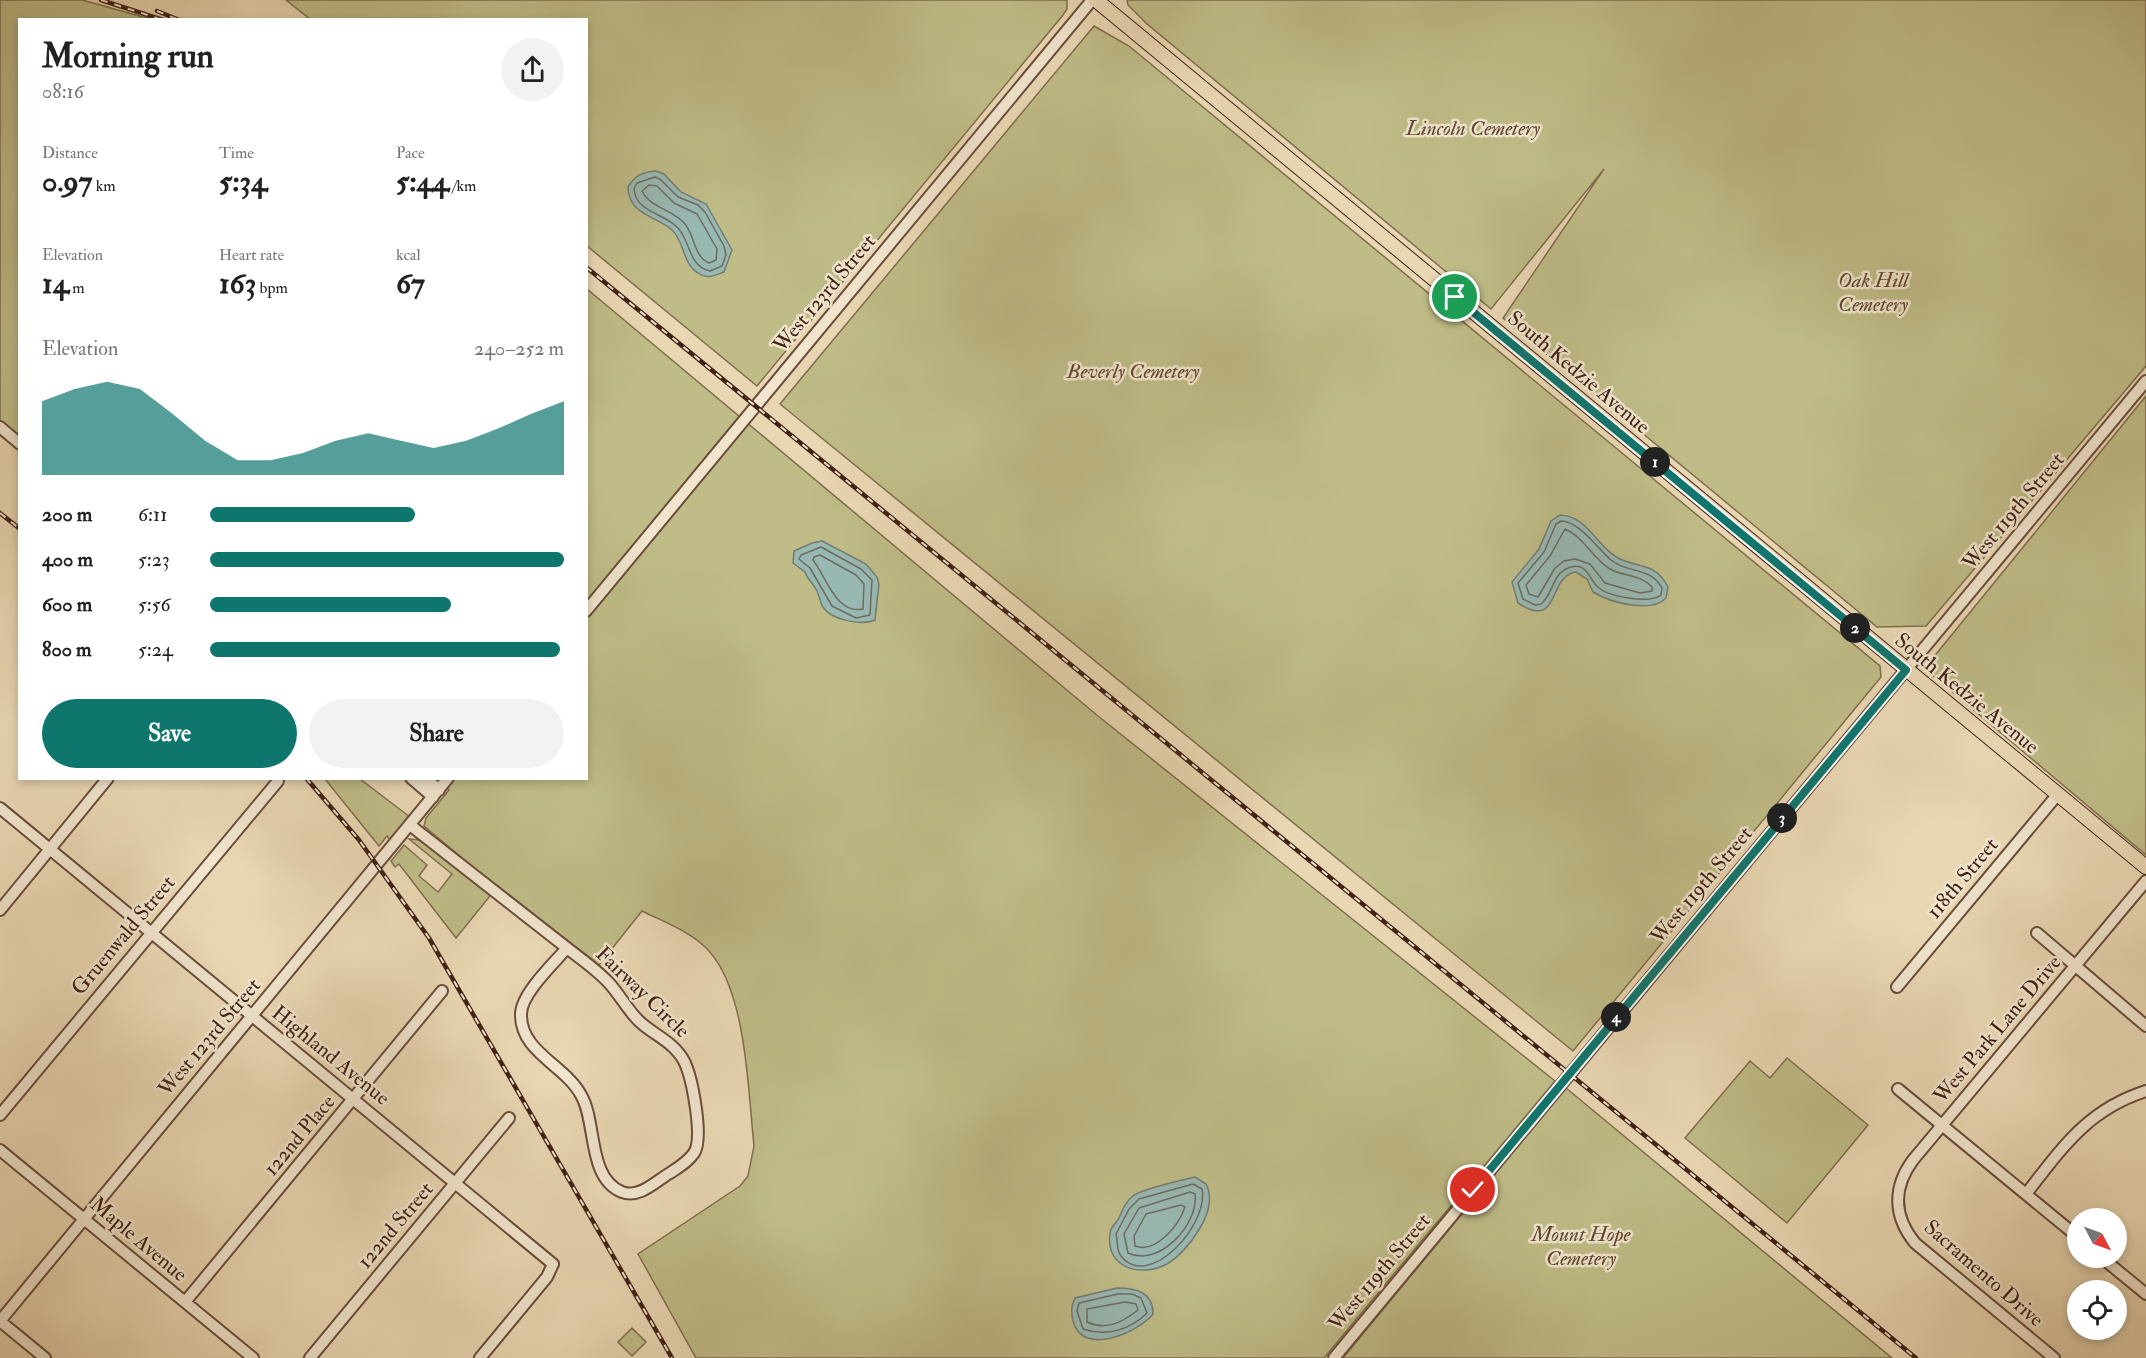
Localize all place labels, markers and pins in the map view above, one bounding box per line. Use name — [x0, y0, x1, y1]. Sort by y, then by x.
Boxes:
pin — [1429, 271, 1480, 322]
pin: 1 — [1640, 447, 1670, 477]
pin: 2 — [1840, 613, 1870, 643]
pin: 3 — [1767, 803, 1797, 833]
pin: 4 — [1601, 1002, 1631, 1032]
pin — [1447, 1164, 1498, 1215]

